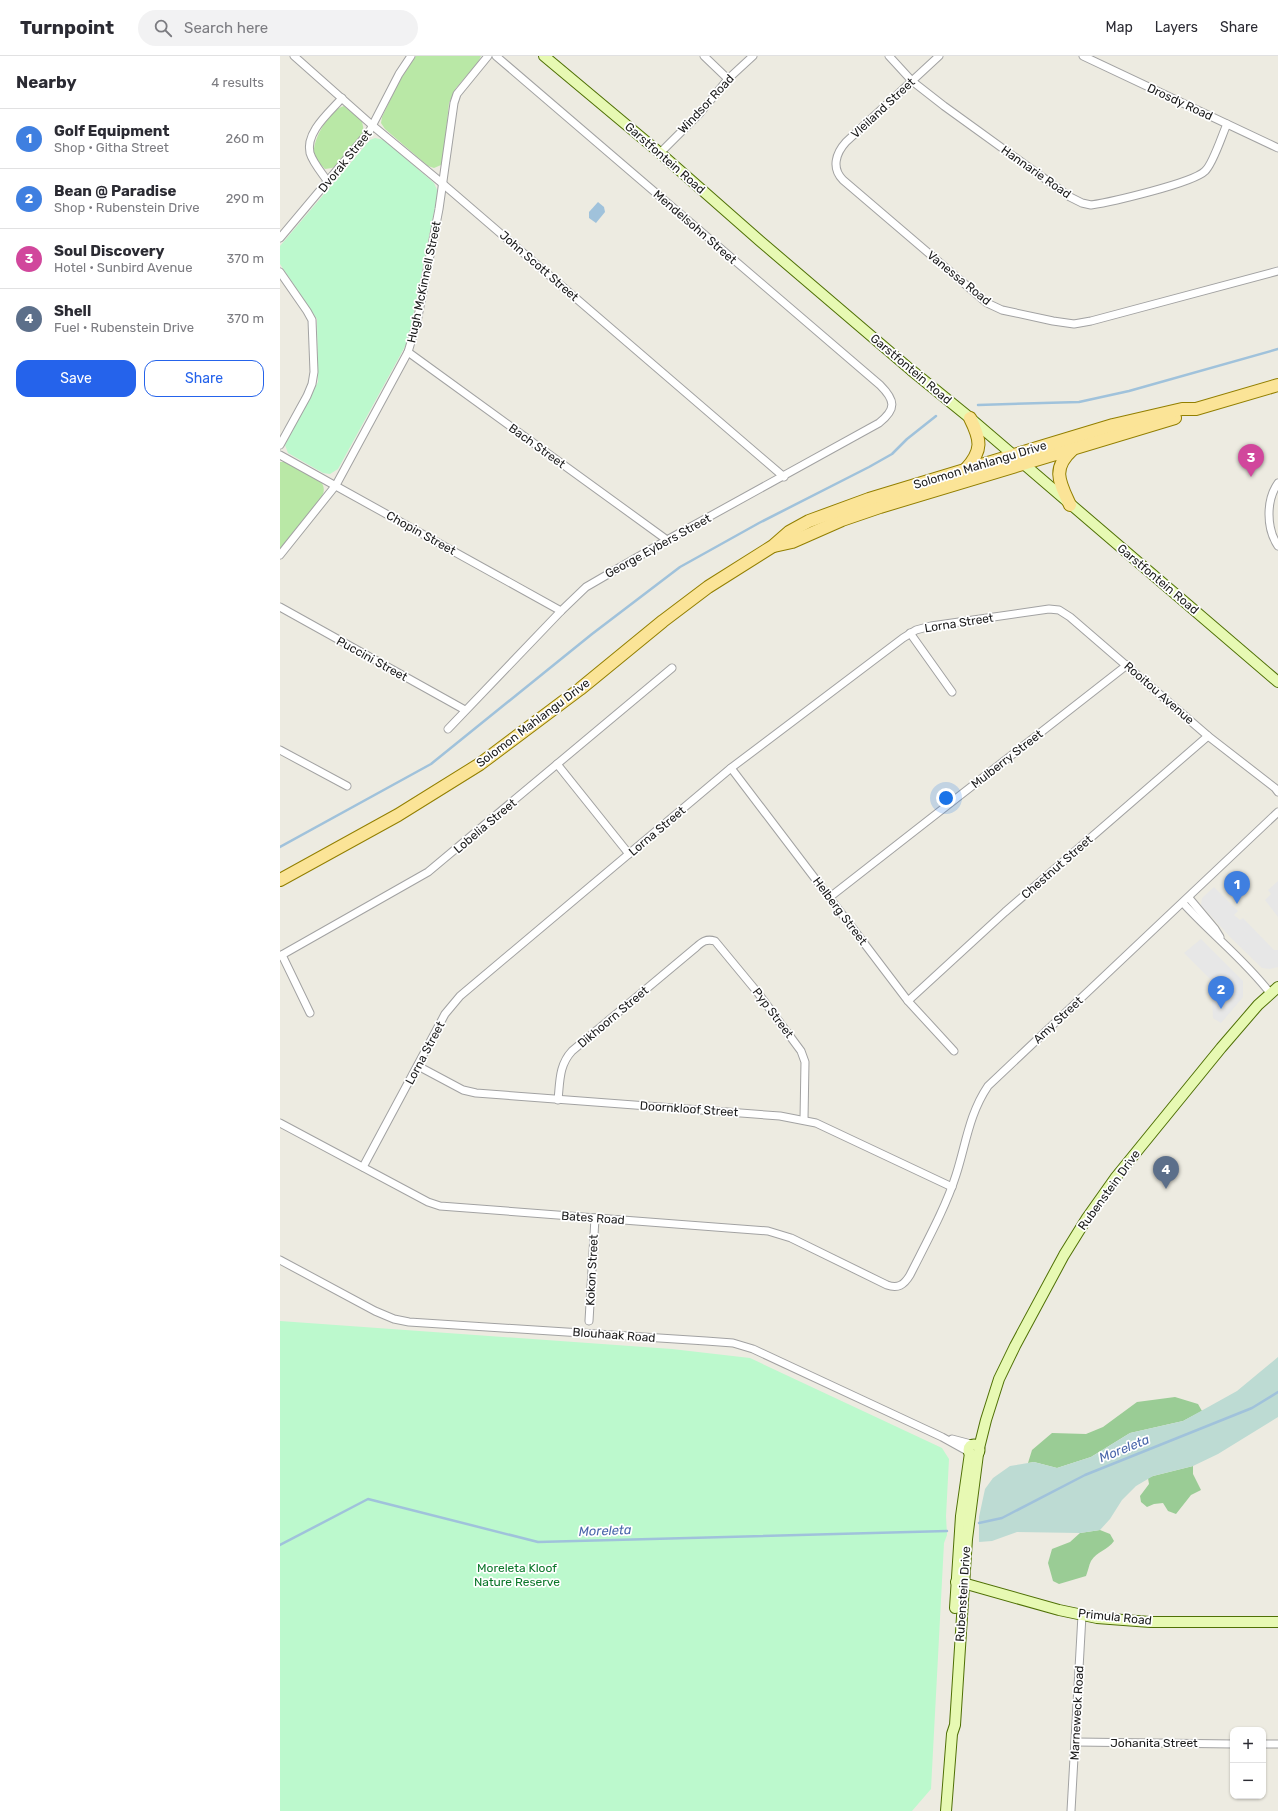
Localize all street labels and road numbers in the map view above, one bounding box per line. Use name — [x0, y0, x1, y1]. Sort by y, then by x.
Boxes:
street label: Windsor Road — [675, 72, 737, 136]
street label: Vleiland Street — [848, 75, 918, 141]
street label: Drosdy Road — [1145, 81, 1215, 123]
street label: Garstfontein Road — [622, 119, 708, 197]
street label: Dvorak Street — [316, 127, 375, 195]
street label: Hannarie Road — [998, 143, 1074, 201]
street label: Mendelsohn Street — [651, 187, 740, 267]
street label: Hugh McKinnell Street — [404, 220, 444, 344]
street label: John Scott Street — [497, 228, 582, 304]
street label: Vanessa Road — [924, 248, 994, 308]
street label: Garstfontein Road — [868, 331, 954, 407]
street label: Bach Street — [506, 421, 568, 471]
street label: Solomon Mahlangu Drive — [912, 438, 1048, 492]
street label: Chopin Street — [384, 508, 458, 558]
street label: George Eybers Street — [603, 511, 714, 581]
street label: Garstfontein Road — [1115, 541, 1201, 617]
street label: Lorna Street — [924, 611, 995, 635]
street label: Puccini Street — [334, 634, 410, 684]
street label: Rooitou Avenue — [1121, 659, 1197, 727]
street label: Solomon Mahlangu Drive — [474, 676, 593, 770]
street label: Mulberry Street — [969, 727, 1046, 791]
street label: Lobelia Street — [451, 796, 519, 856]
street label: Lorna Street — [626, 803, 688, 859]
street label: Chestnut Street — [1019, 832, 1096, 902]
street label: Helberg Street — [810, 874, 870, 948]
street label: Dikhoorn Street — [575, 983, 651, 1051]
street label: Pyp Street — [750, 985, 797, 1041]
street label: Amy Street — [1030, 993, 1086, 1046]
street label: Lorna Street — [402, 1019, 448, 1087]
street label: Doornkloof Street — [639, 1099, 739, 1119]
street label: Rubenstein Drive — [1075, 1147, 1143, 1233]
street label: Bates Road — [561, 1209, 625, 1227]
street label: Kokon Street — [583, 1234, 601, 1306]
street label: Blouhaak Road — [572, 1325, 656, 1345]
street label: Rubenstein Drive — [953, 1545, 973, 1642]
street label: Primula Road — [1077, 1606, 1153, 1628]
street label: Marneweck Road — [1068, 1665, 1086, 1761]
street label: Johanita Street — [1110, 1736, 1198, 1750]

